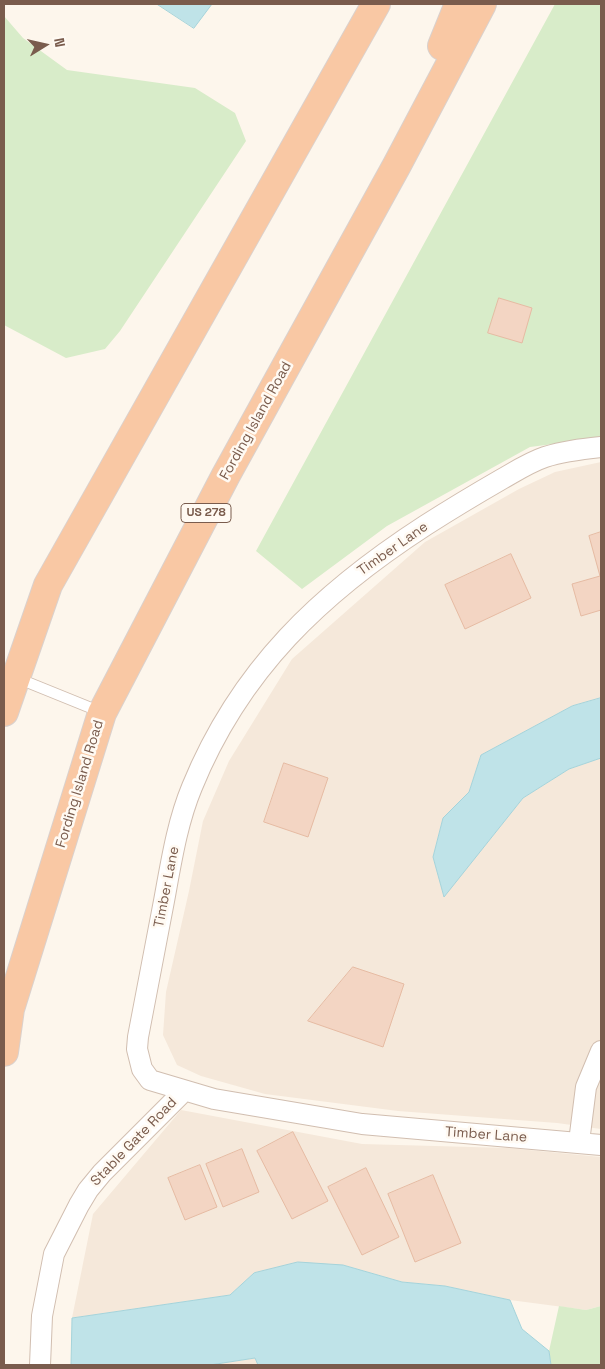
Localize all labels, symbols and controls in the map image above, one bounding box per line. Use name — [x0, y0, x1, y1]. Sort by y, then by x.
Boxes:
north arrow — [20, 20, 70, 70]
text: N — [50, 36, 69, 49]
street label: Fording Island Road — [217, 359, 295, 483]
road number: US 278 — [181, 503, 231, 522]
street label: Timber Lane — [354, 519, 432, 579]
street label: Fording Island Road — [53, 718, 107, 850]
street label: Timber Lane — [151, 845, 183, 929]
street label: Stable Gate Road — [87, 1094, 181, 1190]
street label: Timber Lane — [444, 1124, 528, 1146]

